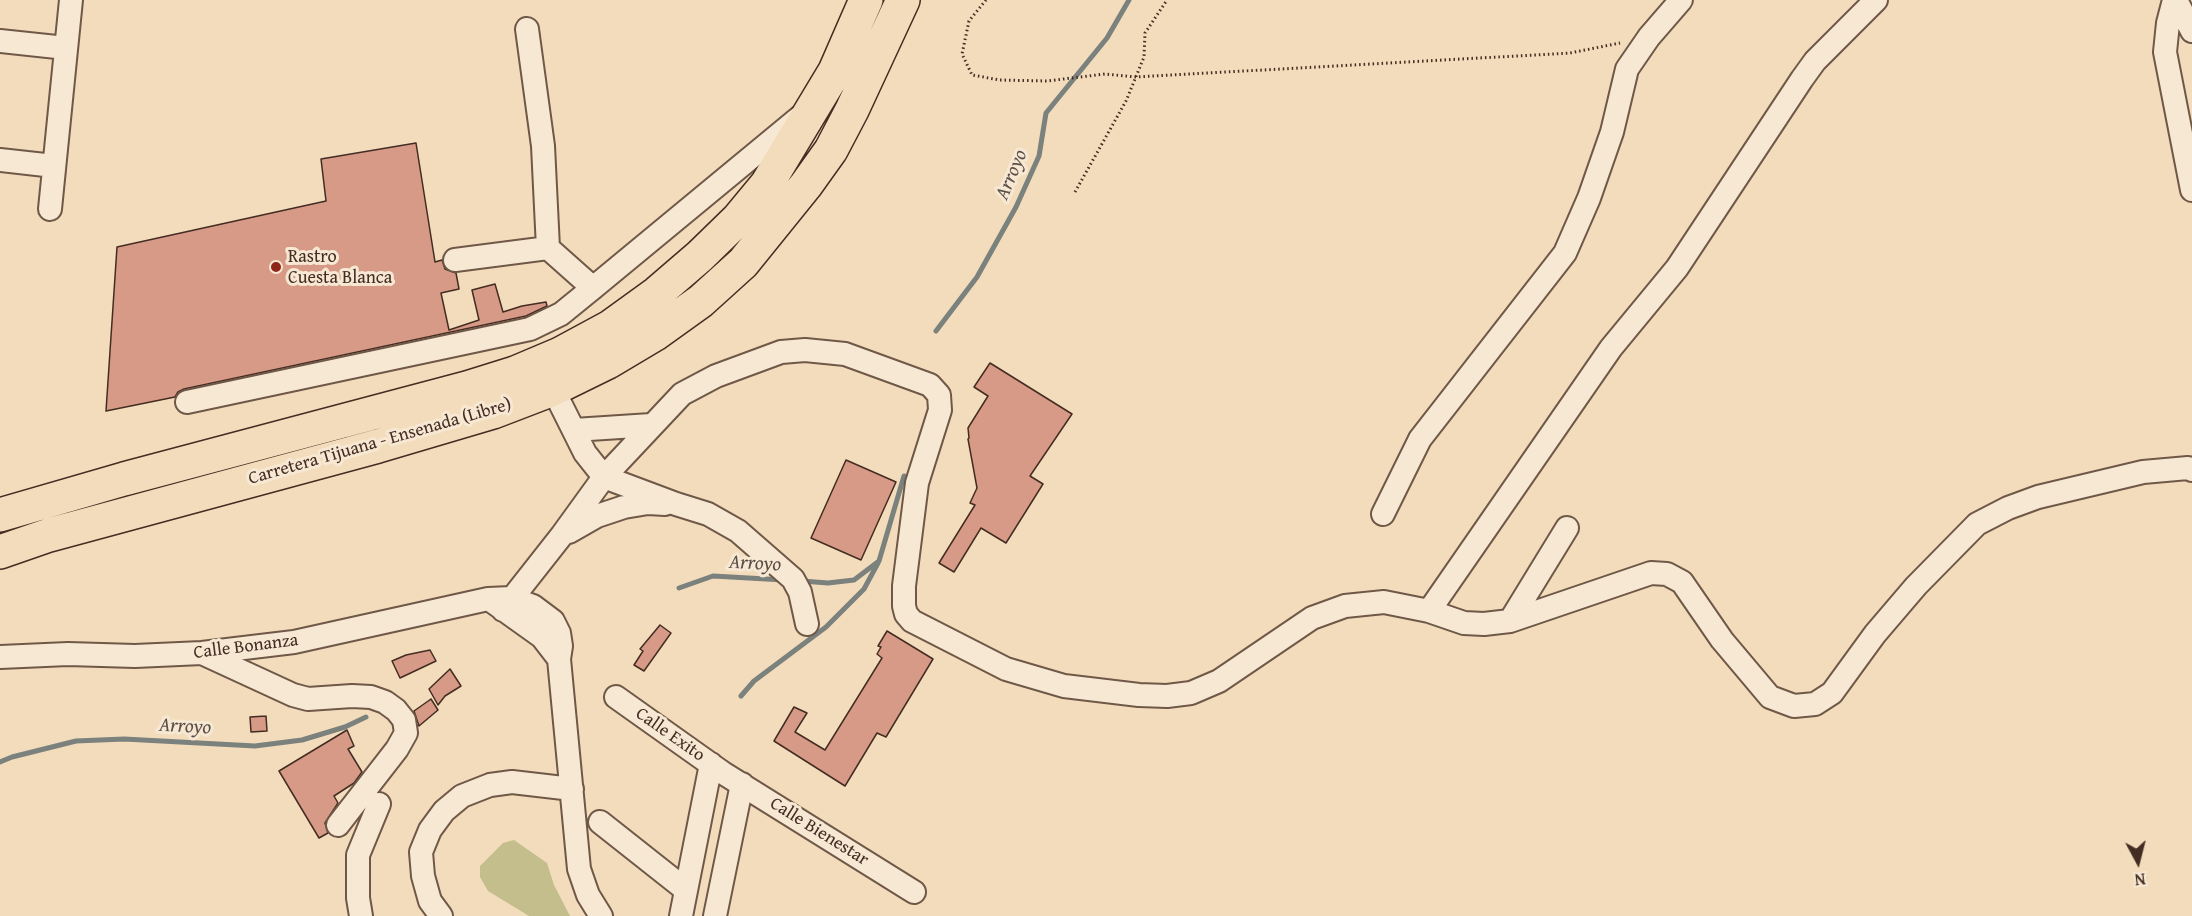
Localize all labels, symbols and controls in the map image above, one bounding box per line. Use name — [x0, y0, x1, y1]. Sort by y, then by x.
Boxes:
water label: Arroyo — [991, 146, 1033, 204]
place label: Rastro Cuesta Blanca — [288, 246, 392, 288]
marker: Rastro Cuesta Blanca — [269, 260, 283, 274]
street label: Carretera Tijuana - Ensenada (Libre) — [246, 394, 514, 490]
water label: Arroyo — [728, 551, 782, 577]
street label: Calle Bonanza — [192, 630, 300, 664]
street label: Calle Exito — [631, 703, 709, 767]
water label: Arroyo — [158, 714, 212, 740]
street label: Calle Bienestar — [766, 793, 872, 871]
north arrow — [2108, 832, 2168, 892]
text: N — [2133, 867, 2147, 892]

